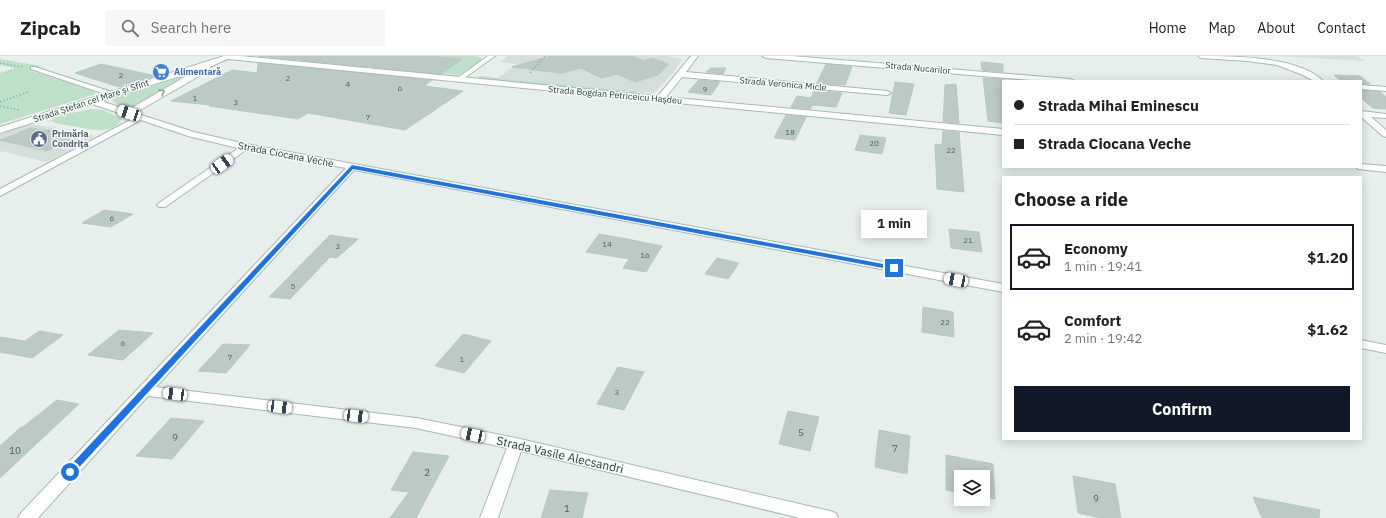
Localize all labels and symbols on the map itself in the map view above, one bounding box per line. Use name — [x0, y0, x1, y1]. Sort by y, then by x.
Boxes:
street label: Strada Nucarilor — [885, 59, 952, 76]
supermarket icon: Alimentară — [151, 62, 171, 82]
place label: Alimentară — [174, 66, 221, 77]
house number: 2 — [119, 70, 124, 80]
house number: 2 — [286, 73, 291, 83]
street label: Strada Veronica Micle — [739, 74, 827, 93]
street label: Strada Ștefan cel Mare și Sfînt — [32, 77, 150, 124]
house number: 4 — [346, 79, 351, 89]
house number: 6 — [398, 83, 403, 93]
street label: Strada Bogdan Petriceicu Hașdeu — [547, 83, 683, 106]
house number: 9 — [703, 84, 708, 94]
one-way arrow — [158, 89, 165, 97]
house number: 1 — [193, 93, 198, 103]
house number: 3 — [234, 97, 239, 107]
car — [116, 104, 142, 122]
house number: 7 — [366, 112, 371, 122]
house number: 18 — [785, 127, 795, 137]
place label: Primăria Condrița — [52, 128, 89, 150]
public building icon: Primăria Condrița — [29, 129, 49, 149]
house number: 20 — [869, 138, 879, 148]
street label: Strada Ciocana Veche — [237, 139, 335, 170]
house number: 22 — [946, 145, 956, 155]
car — [209, 152, 235, 176]
callout: 1 min — [861, 210, 927, 238]
house number: 6 — [110, 213, 115, 223]
house number: 21 — [963, 235, 973, 245]
house number: 14 — [602, 239, 612, 249]
house number: 3 — [336, 241, 341, 251]
house number: 16 — [640, 250, 650, 260]
route end — [885, 259, 903, 277]
car — [943, 272, 969, 288]
house number: 5 — [291, 281, 296, 291]
house number: 22 — [940, 317, 950, 327]
house number: 6 — [121, 338, 126, 348]
house number: 7 — [228, 352, 233, 362]
house number: 1 — [460, 354, 465, 364]
car — [162, 387, 188, 401]
house number: 3 — [615, 387, 620, 397]
car — [267, 400, 293, 414]
car — [343, 409, 369, 423]
house number: 5 — [798, 426, 804, 439]
car — [460, 427, 486, 443]
house number: 9 — [172, 431, 178, 444]
street label: Strada Vasile Alecsandri — [495, 433, 625, 476]
house number: 7 — [892, 442, 898, 455]
house number: 10 — [9, 444, 21, 457]
route start — [61, 463, 79, 481]
house number: 2 — [424, 466, 430, 479]
house number: 9 — [1093, 492, 1099, 505]
house number: 1 — [564, 502, 570, 515]

